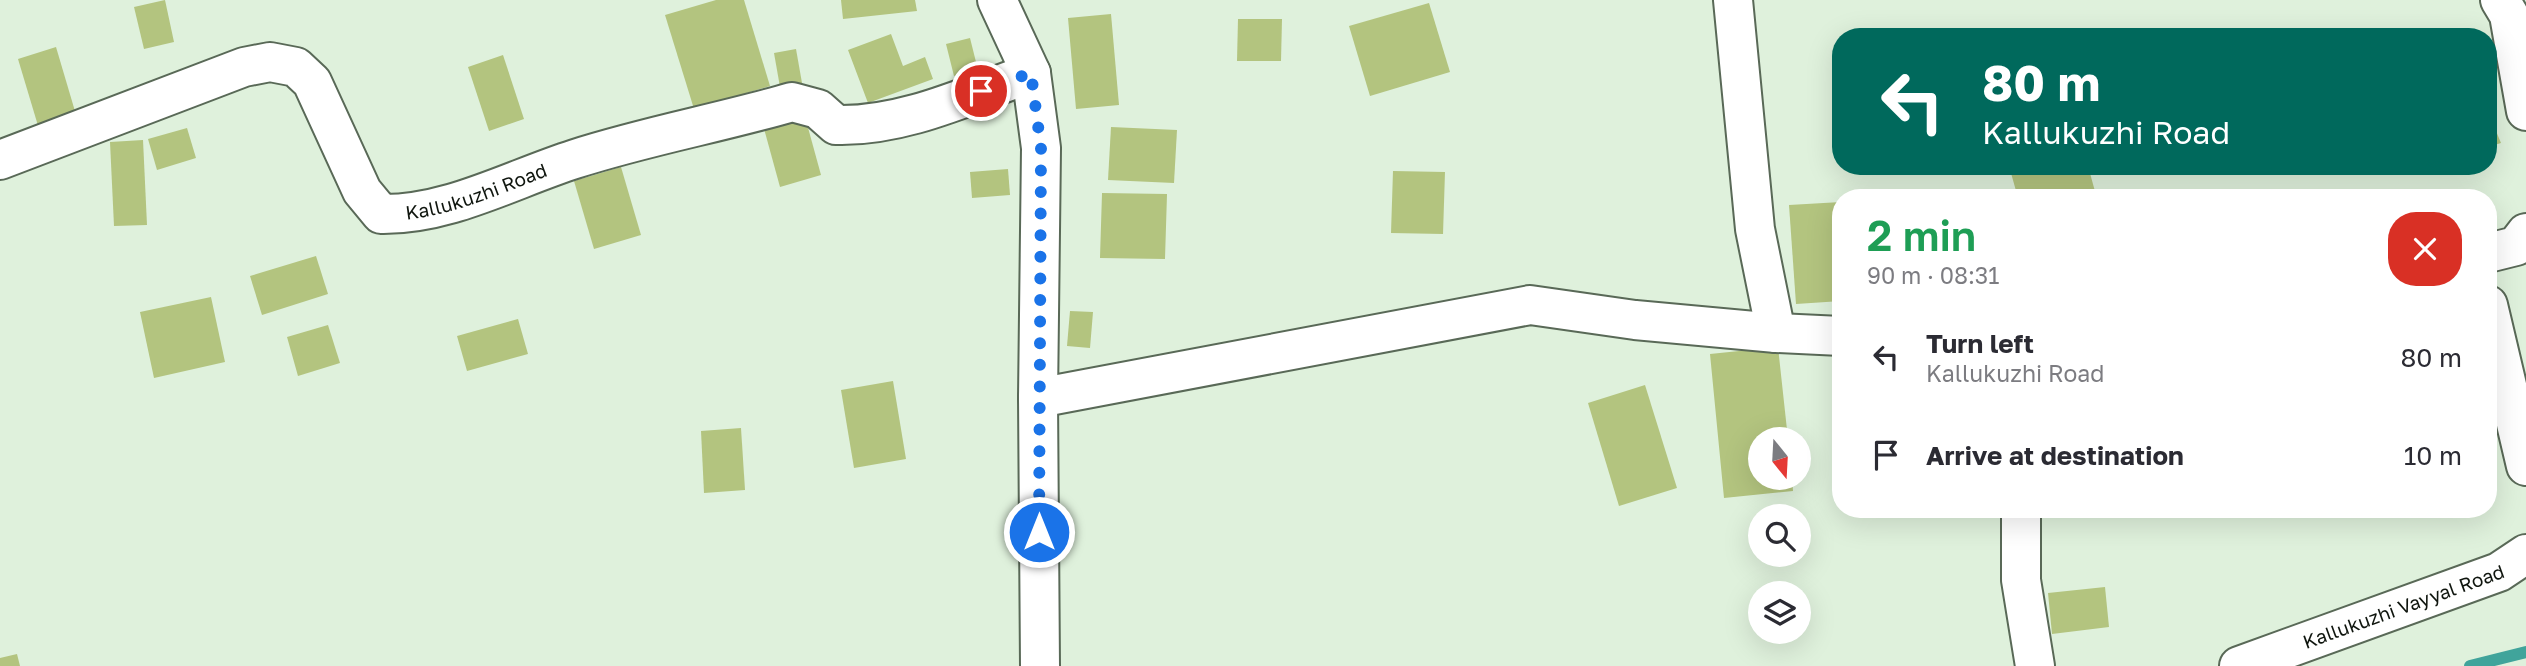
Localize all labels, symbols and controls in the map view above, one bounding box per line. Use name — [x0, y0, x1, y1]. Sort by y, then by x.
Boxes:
text: 80 m — [1982, 53, 2100, 112]
icon: left — [1867, 56, 1958, 147]
pin — [951, 61, 1011, 121]
icon: arrive — [962, 72, 1000, 110]
text: Kallukuzhi Road — [1982, 113, 2230, 151]
street label: Kallukuzhi Road — [404, 158, 550, 224]
text: 2 min — [1867, 210, 1976, 260]
button: close — [2388, 212, 2462, 286]
text: 90 m · 08:31 — [1867, 261, 1999, 289]
text: Turn left — [1926, 328, 2034, 359]
icon: left — [1867, 338, 1905, 376]
text: 80 m — [2401, 342, 2462, 373]
text: Kallukuzhi Road — [1926, 359, 2104, 387]
north arrow — [1748, 427, 1811, 490]
map controls — [1748, 427, 1811, 644]
icon: arrive — [1867, 436, 1905, 474]
text: Arrive at destination — [1926, 440, 2184, 471]
text: 10 m — [2404, 440, 2462, 471]
position arrow — [1002, 495, 1076, 569]
button: search — [1748, 504, 1811, 567]
street label: Kallukuzhi Vayyal Road — [2300, 559, 2507, 653]
button: layers — [1748, 581, 1811, 644]

